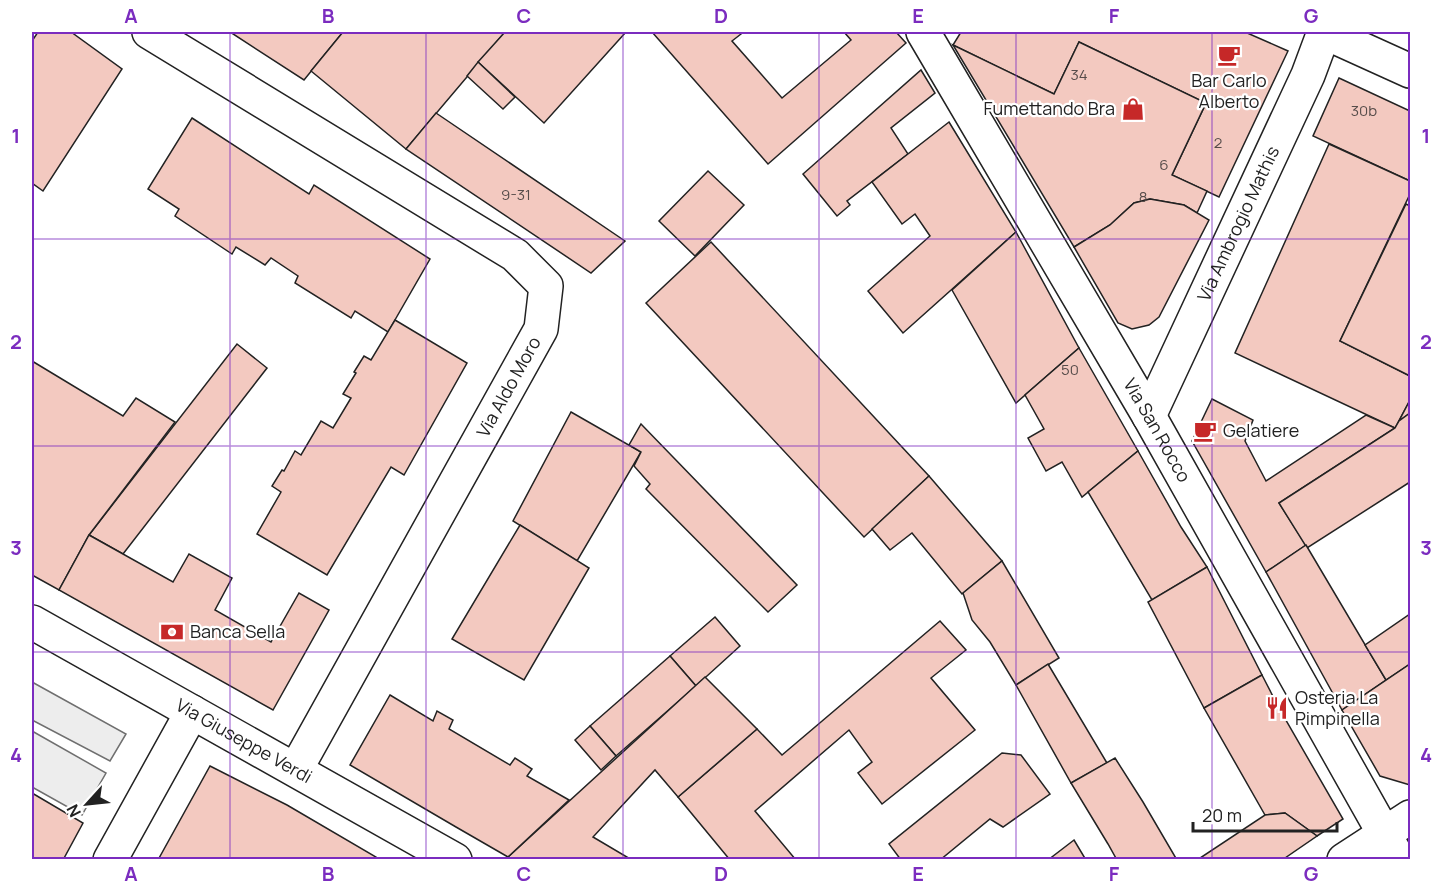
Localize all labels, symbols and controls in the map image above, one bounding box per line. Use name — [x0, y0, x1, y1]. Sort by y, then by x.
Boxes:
text: A — [124, 2, 138, 29]
text: B — [322, 2, 335, 29]
text: C — [517, 2, 531, 29]
text: D — [714, 2, 728, 29]
text: E — [912, 2, 924, 29]
text: F — [1109, 2, 1120, 29]
text: G — [1304, 2, 1319, 29]
cafe icon: Bar Carlo Alberto — [1216, 42, 1242, 68]
house number: 34 — [1070, 64, 1088, 85]
place label: Bar Carlo Alberto — [1191, 68, 1267, 113]
place label: Fumettando Bra — [983, 96, 1115, 120]
shop icon: Fumettando Bra — [1120, 96, 1146, 122]
house number: 30b — [1351, 100, 1377, 121]
text: 1 — [12, 122, 20, 149]
text: 1 — [1422, 122, 1430, 149]
house number: 2 — [1214, 132, 1222, 153]
street label: Via Ambrogio Mathis — [1191, 142, 1284, 305]
house number: 6 — [1159, 154, 1169, 175]
house number: 9-31 — [501, 184, 531, 205]
house number: 8 — [1139, 186, 1147, 207]
text: 2 — [10, 328, 22, 355]
text: 2 — [1420, 328, 1432, 355]
street label: Via Aldo Moro — [471, 332, 546, 441]
house number: 50 — [1061, 359, 1079, 380]
street label: Via San Rocco — [1118, 374, 1197, 486]
cafe icon: Gelatiere — [1192, 418, 1218, 444]
place label: Gelatiere — [1223, 418, 1299, 442]
text: 3 — [10, 534, 22, 561]
text: 3 — [1420, 534, 1432, 561]
bank icon: Banca Sella — [159, 619, 185, 645]
place label: Banca Sella — [190, 619, 285, 643]
place label: Osteria La Pimpinella — [1295, 685, 1380, 730]
street label: Via Giuseppe Verdi — [172, 692, 317, 788]
restaurant icon: Osteria La Pimpinella — [1264, 695, 1290, 721]
text: 4 — [10, 741, 22, 768]
text: 4 — [1420, 741, 1432, 768]
north arrow — [57, 774, 117, 834]
scale bar — [1193, 795, 1337, 833]
text: N — [61, 801, 86, 821]
text: 20 m — [1202, 803, 1242, 827]
text: A — [124, 860, 138, 887]
text: B — [322, 860, 335, 887]
text: C — [517, 860, 531, 887]
text: D — [714, 860, 728, 887]
text: E — [912, 860, 924, 887]
text: F — [1109, 860, 1120, 887]
text: G — [1304, 860, 1319, 887]

